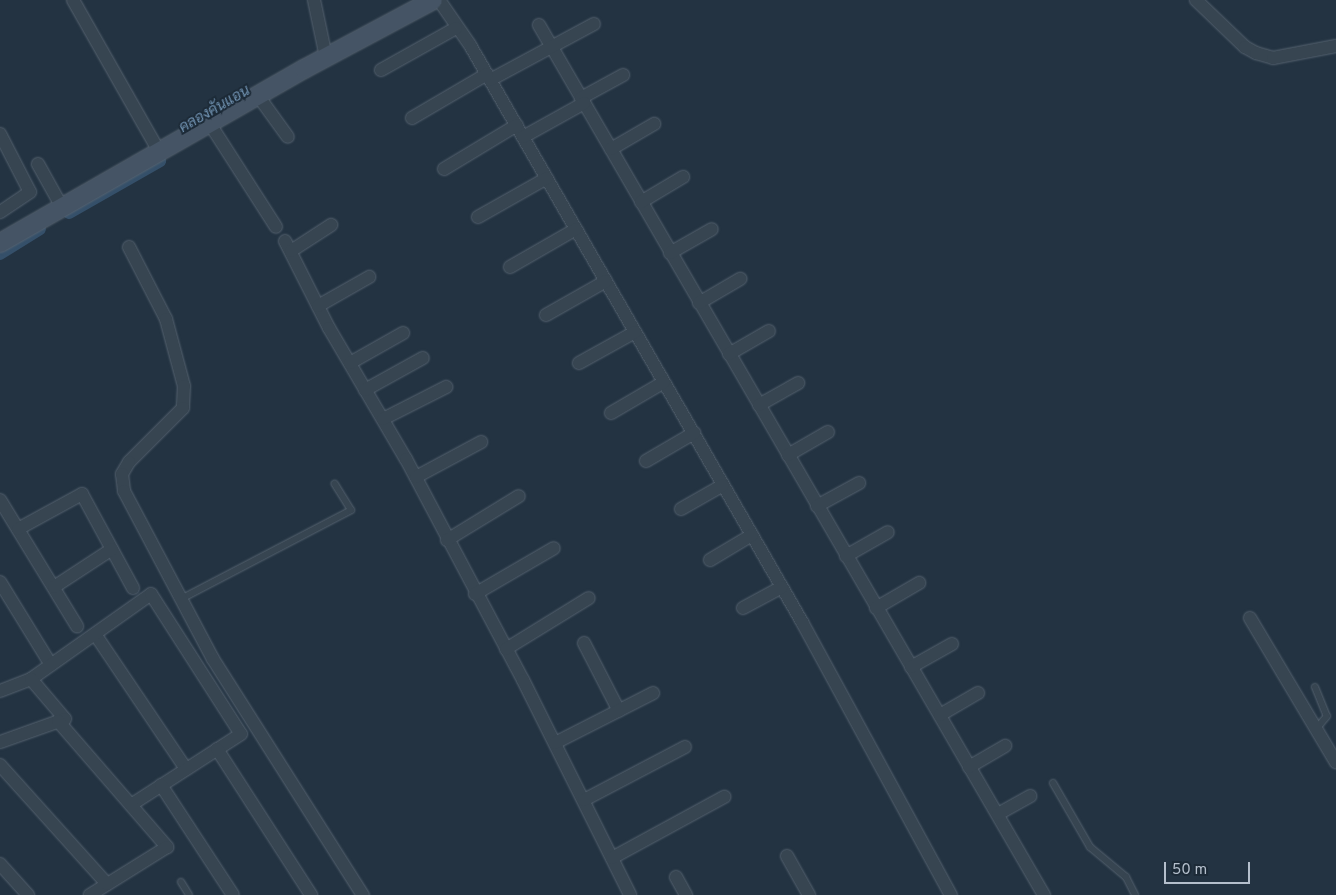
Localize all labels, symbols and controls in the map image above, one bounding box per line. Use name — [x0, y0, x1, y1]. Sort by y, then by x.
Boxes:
water label: คลองคันแอน — [176, 82, 254, 138]
scale bar — [1166, 852, 1252, 884]
text: 50 m — [1172, 861, 1207, 880]

